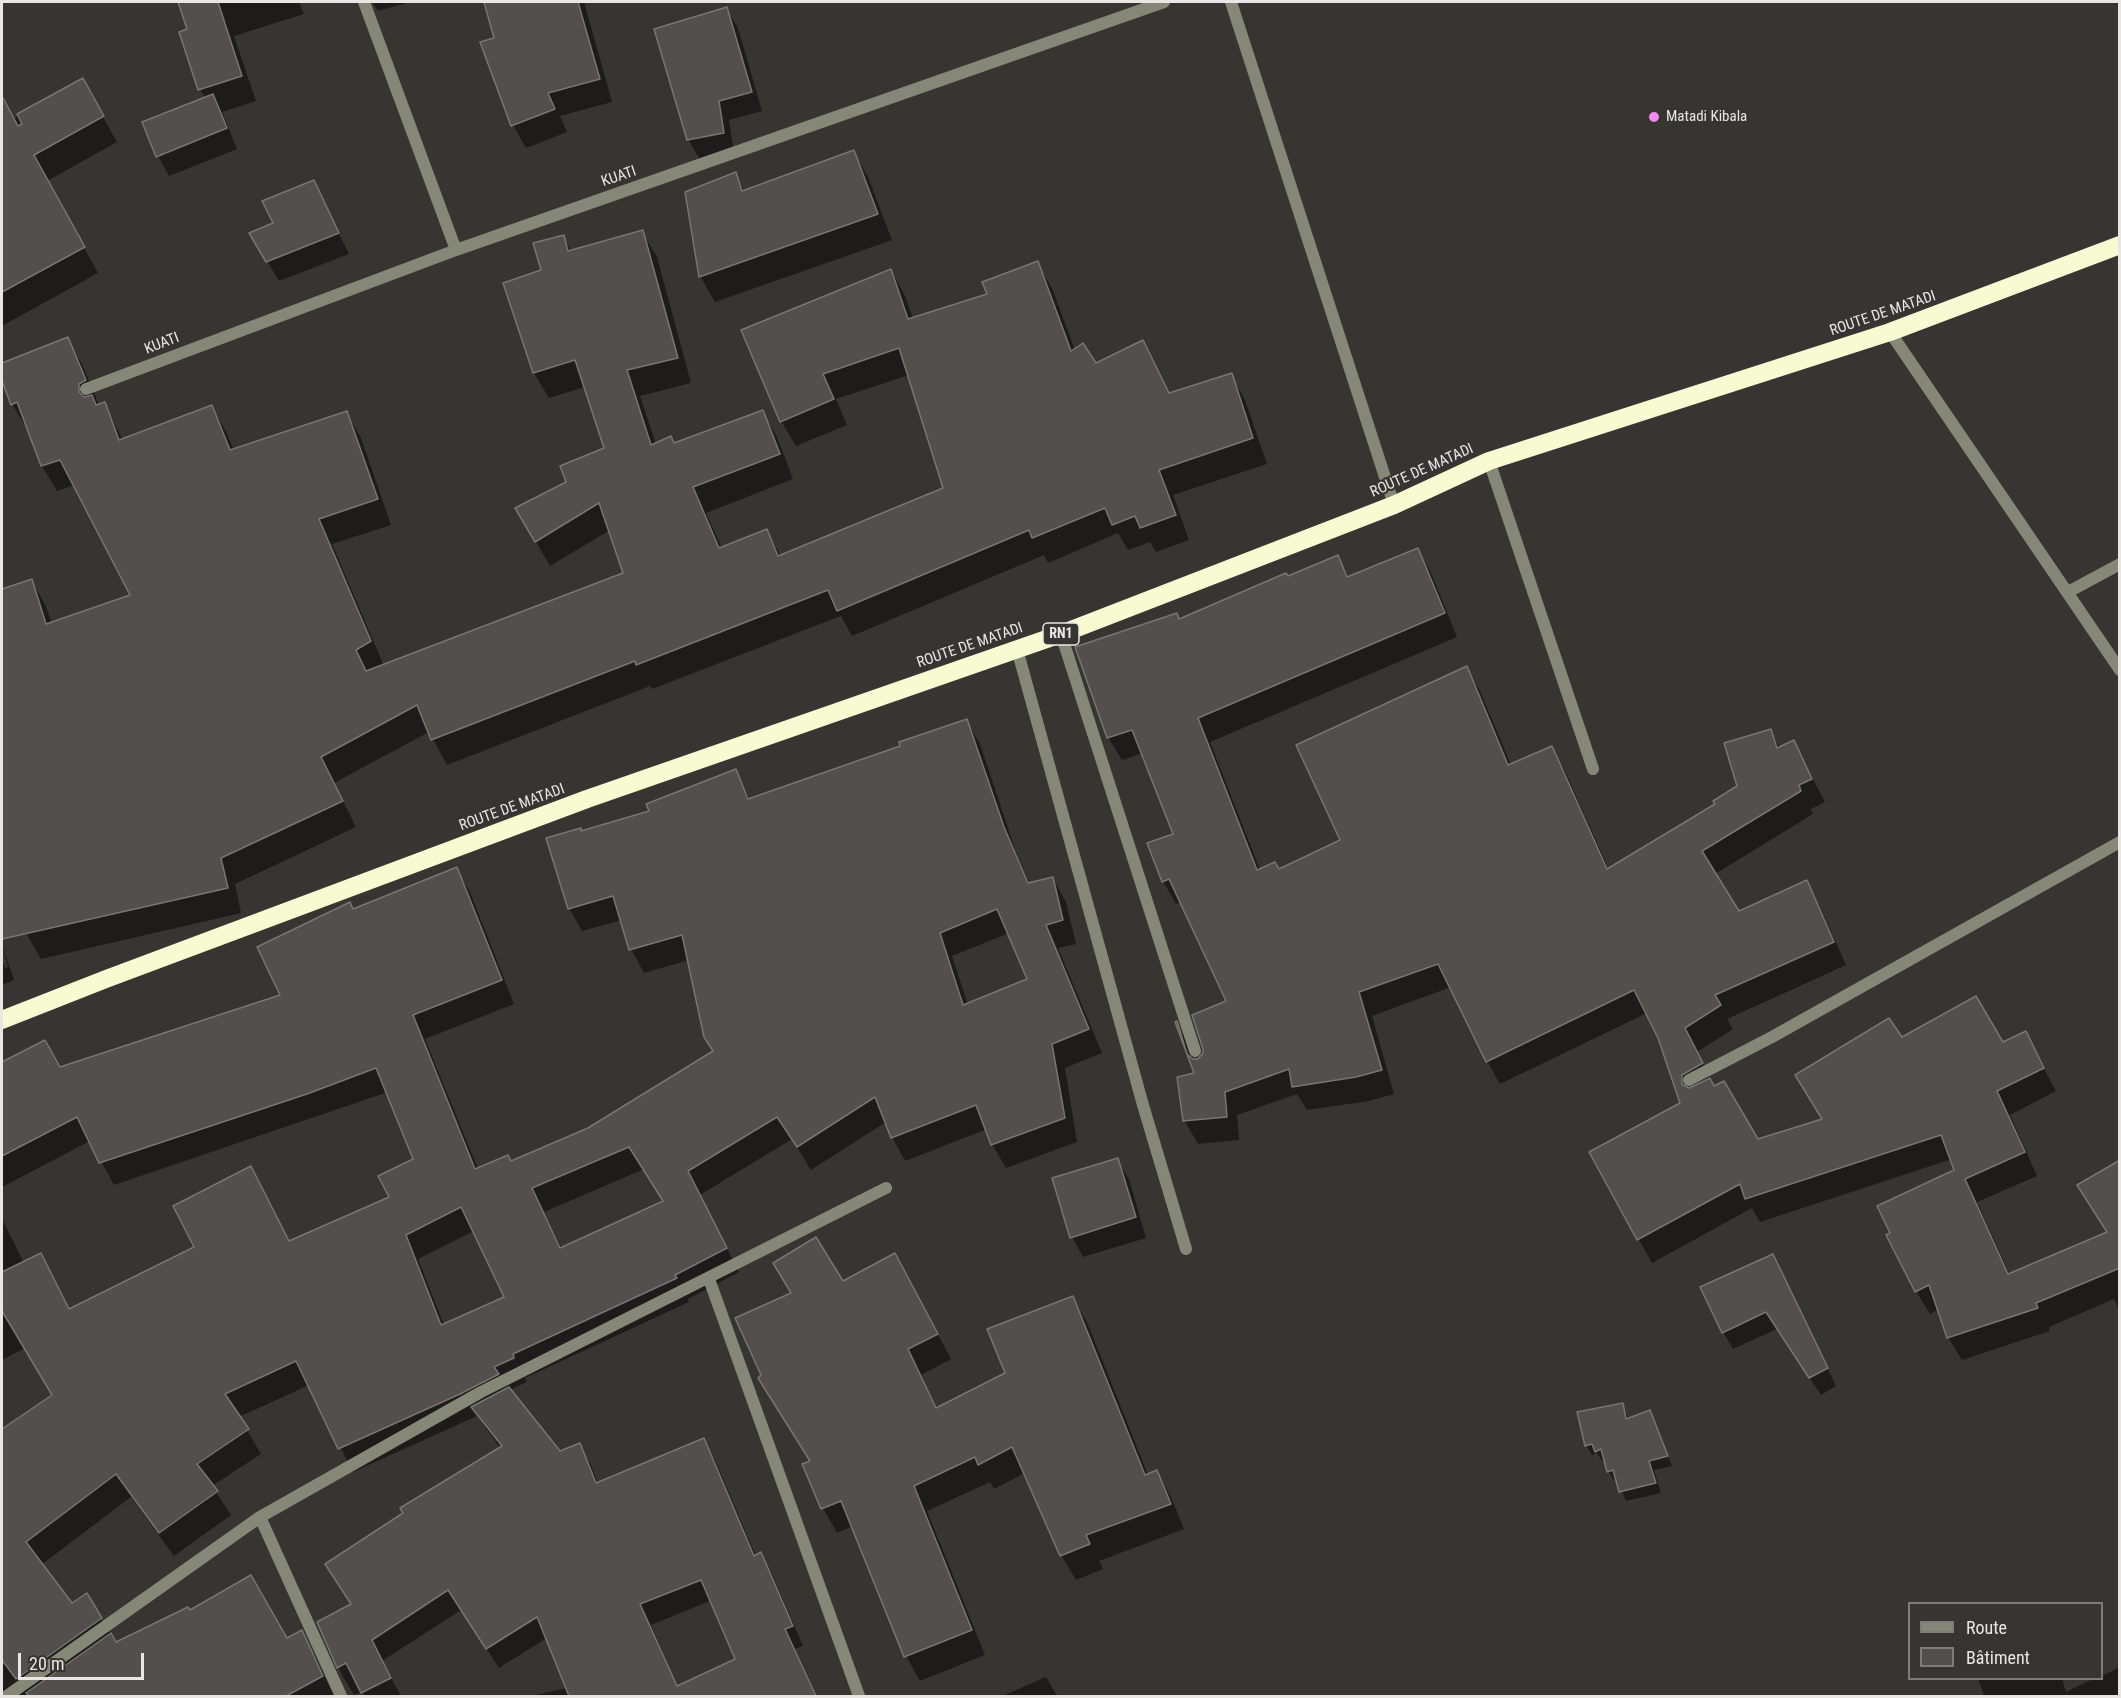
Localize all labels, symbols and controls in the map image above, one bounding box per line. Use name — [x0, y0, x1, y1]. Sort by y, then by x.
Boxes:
place label: Matadi Kibala — [1666, 108, 1747, 126]
marker: Matadi Kibala — [1647, 110, 1661, 124]
street label: KUATI — [599, 163, 639, 191]
street label: ROUTE DE MATADI — [1828, 287, 1938, 341]
street label: KUATI — [142, 329, 182, 359]
street label: ROUTE DE MATADI — [1368, 440, 1476, 502]
street label: ROUTE DE MATADI — [915, 619, 1025, 673]
road number: RN1 — [1043, 623, 1079, 645]
street label: ROUTE DE MATADI — [457, 781, 567, 835]
legend — [1908, 1602, 2103, 1680]
text: Route — [1966, 1617, 2007, 1638]
scale bar — [21, 1641, 147, 1679]
text: Bâtiment — [1966, 1647, 2030, 1668]
text: 20 m — [29, 1653, 64, 1674]

